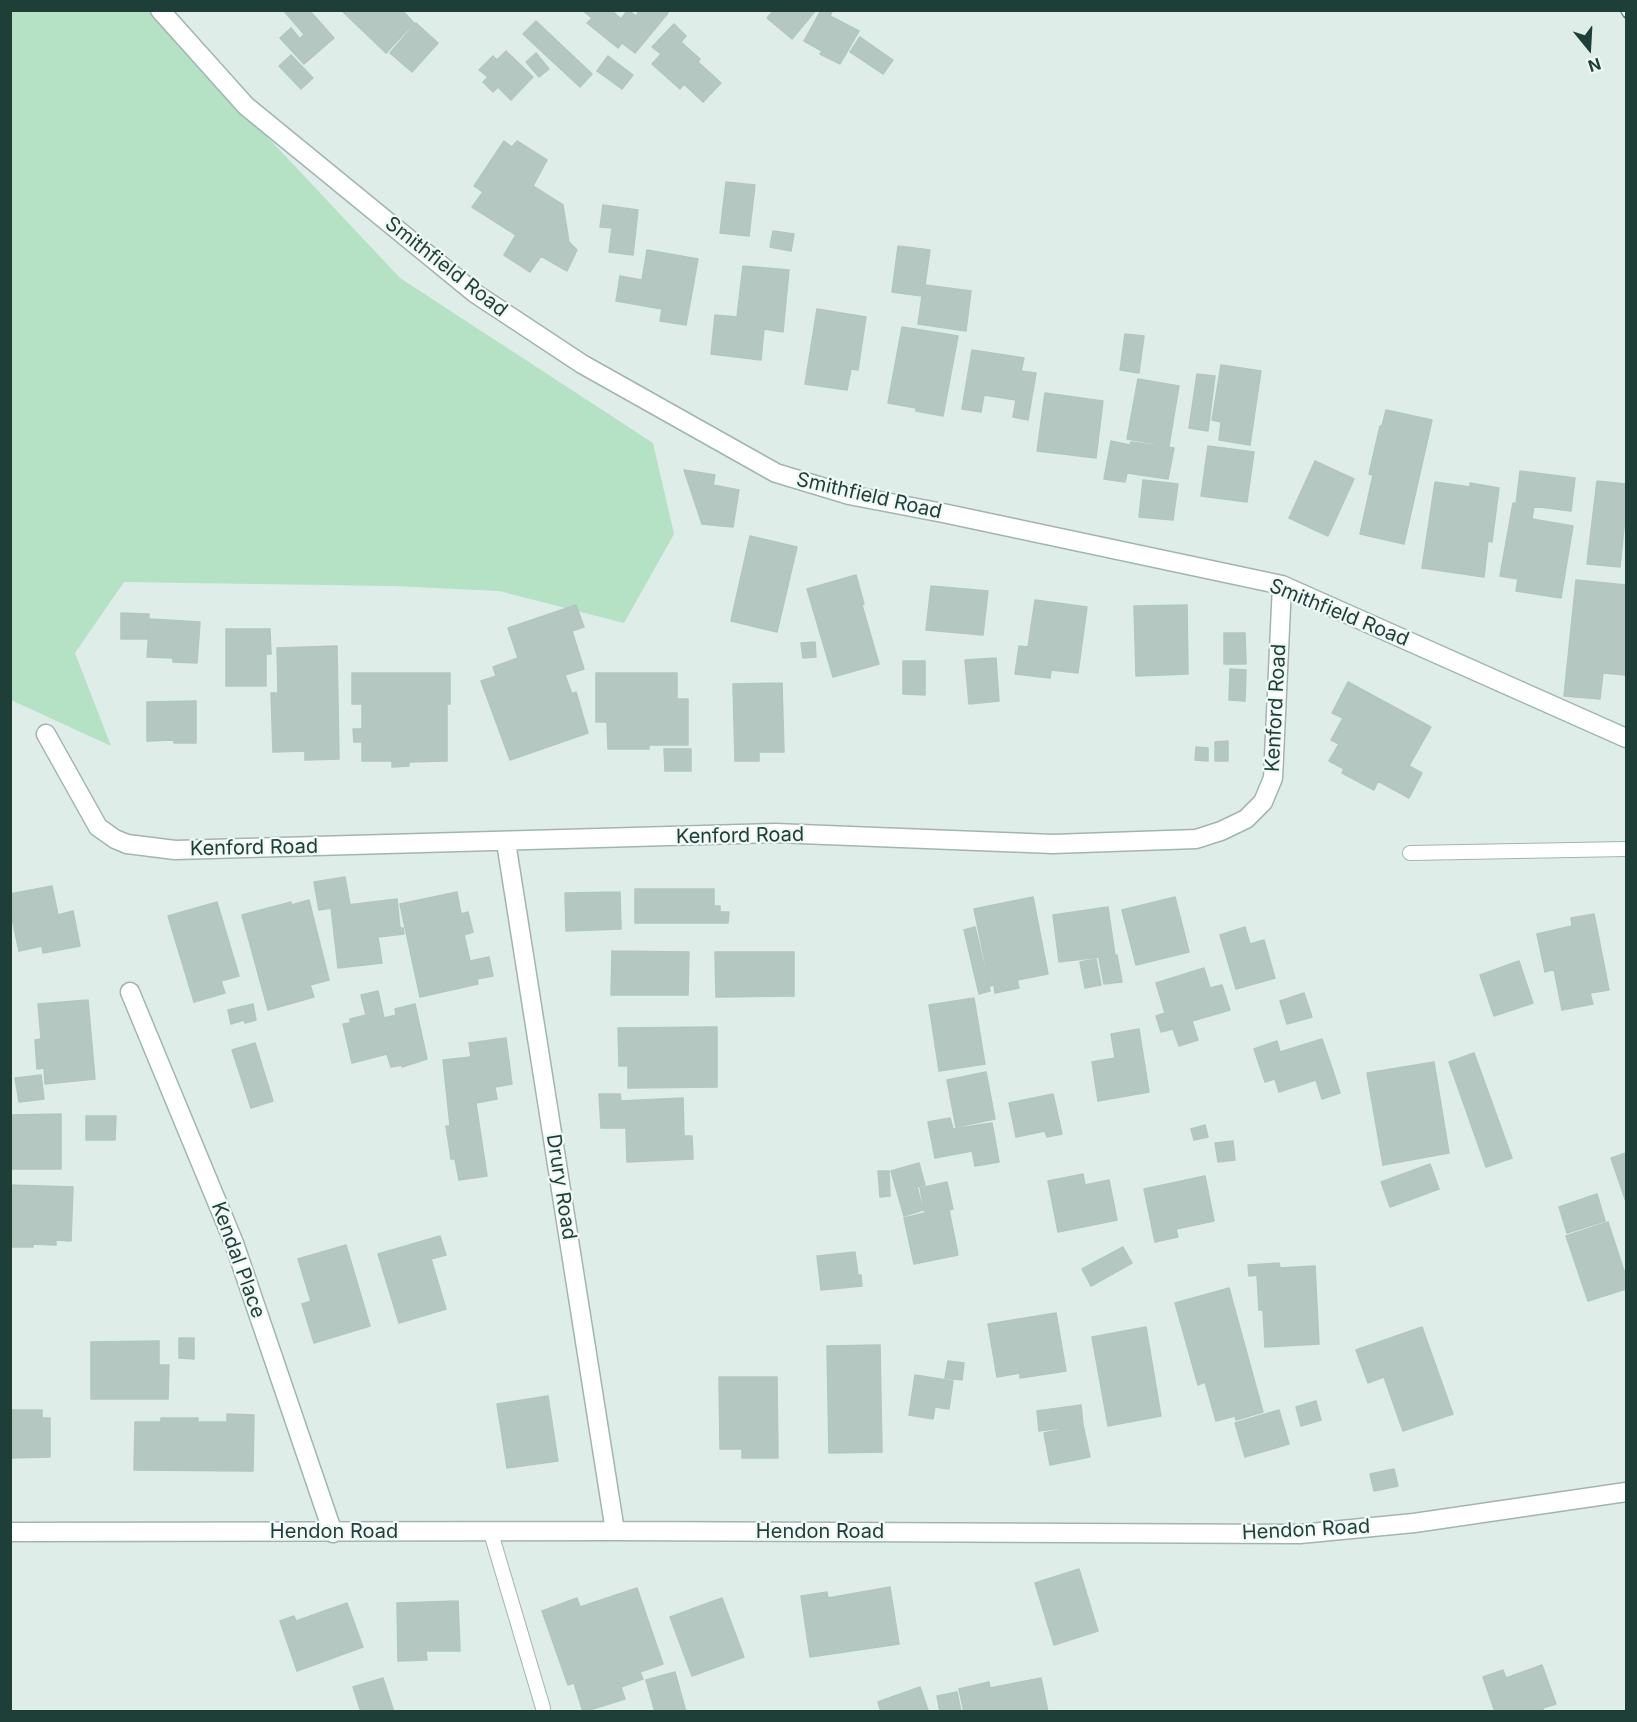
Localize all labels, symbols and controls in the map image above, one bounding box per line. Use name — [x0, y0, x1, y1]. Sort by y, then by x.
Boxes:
north arrow — [1559, 18, 1619, 78]
text: N — [1586, 54, 1603, 77]
street label: Smithfield Road — [380, 212, 512, 322]
street label: Smithfield Road — [794, 468, 944, 524]
street label: Smithfield Road — [1266, 574, 1412, 652]
street label: Kenford Road — [1261, 643, 1291, 773]
street label: Kenford Road — [676, 823, 804, 849]
street label: Kenford Road — [190, 835, 318, 861]
street label: Drury Road — [541, 1132, 581, 1242]
street label: Kendal Place — [206, 1199, 270, 1321]
street label: Hendon Road — [1241, 1515, 1371, 1545]
street label: Hendon Road — [270, 1520, 398, 1544]
street label: Hendon Road — [756, 1520, 884, 1544]

